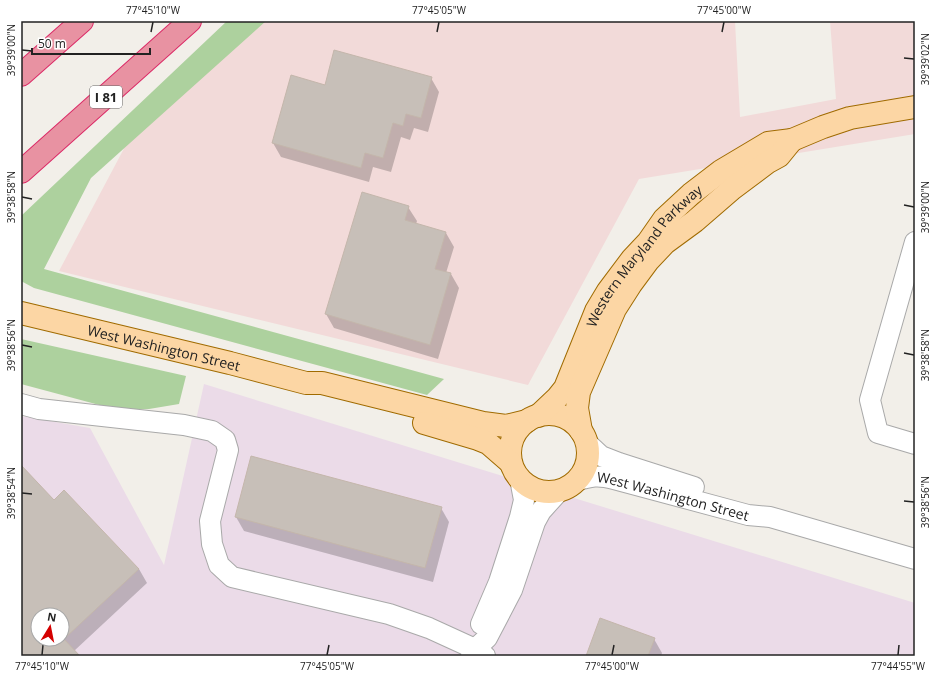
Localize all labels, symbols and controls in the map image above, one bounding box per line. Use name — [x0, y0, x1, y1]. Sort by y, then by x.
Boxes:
text: 77°45'10"W — [126, 3, 181, 17]
text: 77°45'05"W — [412, 3, 467, 17]
text: 77°45'00"W — [697, 3, 752, 17]
text: 39°39'00"N — [4, 24, 18, 76]
scale bar — [32, 30, 150, 56]
text: 39°39'02"N — [918, 33, 932, 85]
text: 50 m — [38, 35, 66, 52]
road number: I 81 — [90, 86, 122, 108]
text: 39°38'58"N — [4, 171, 18, 223]
street label: Western Maryland Parkway — [581, 179, 706, 330]
text: 39°39'00"N — [918, 181, 932, 233]
text: 39°38'56"N — [4, 319, 18, 371]
street label: West Washington Street — [86, 320, 243, 375]
text: 39°38'58"N — [918, 329, 932, 381]
text: 39°38'54"N — [4, 467, 18, 519]
street label: West Washington Street — [596, 467, 751, 524]
text: 39°38'56"N — [918, 476, 932, 528]
north arrow — [30, 607, 70, 647]
text: N — [46, 608, 58, 625]
text: 77°45'10"W — [15, 659, 70, 673]
text: 77°45'05"W — [300, 659, 355, 673]
text: 77°45'00"W — [585, 659, 640, 673]
text: 77°44'55"W — [871, 659, 926, 673]

